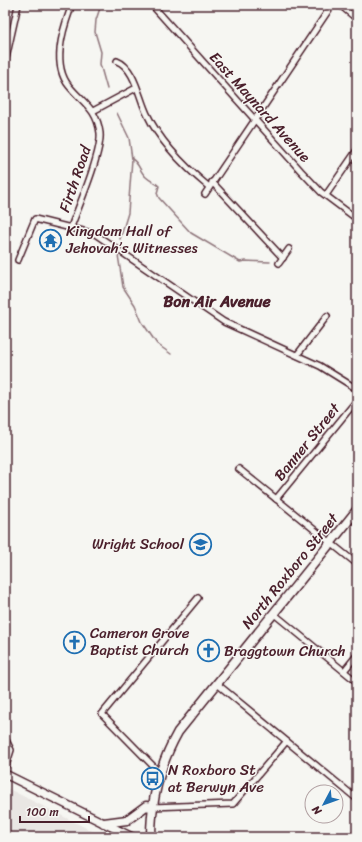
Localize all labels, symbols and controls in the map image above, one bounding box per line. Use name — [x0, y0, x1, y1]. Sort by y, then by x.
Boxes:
street label: East Maynard Avenue — [203, 45, 317, 169]
street label: Firth Road — [51, 141, 99, 216]
place label: Kingdom Hall of Jehovah’s Witnesses — [65, 218, 199, 261]
temple icon: Kingdom Hall of Jehovah’s Witnesses — [37, 227, 63, 253]
district label: Bon Air Avenue — [163, 287, 272, 316]
street label: Banner Street — [267, 397, 347, 487]
street label: North Roxboro Street — [235, 506, 346, 635]
place label: Wright School — [92, 531, 185, 557]
school or university icon: Wright School — [187, 531, 213, 557]
place label: Cameron Grove Baptist Church — [90, 620, 190, 663]
church icon: Cameron Grove Baptist Church — [62, 629, 88, 655]
church icon: Braggtown Church — [196, 638, 222, 664]
place label: Braggtown Church — [224, 638, 346, 664]
place label: N Roxboro St at Berwyn Ave — [168, 757, 264, 800]
bus stop icon: N Roxboro St at Berwyn Ave — [140, 766, 166, 792]
north arrow — [304, 784, 344, 824]
scale bar — [20, 798, 89, 824]
text: 100 m — [26, 801, 59, 823]
text: N — [307, 801, 327, 820]

